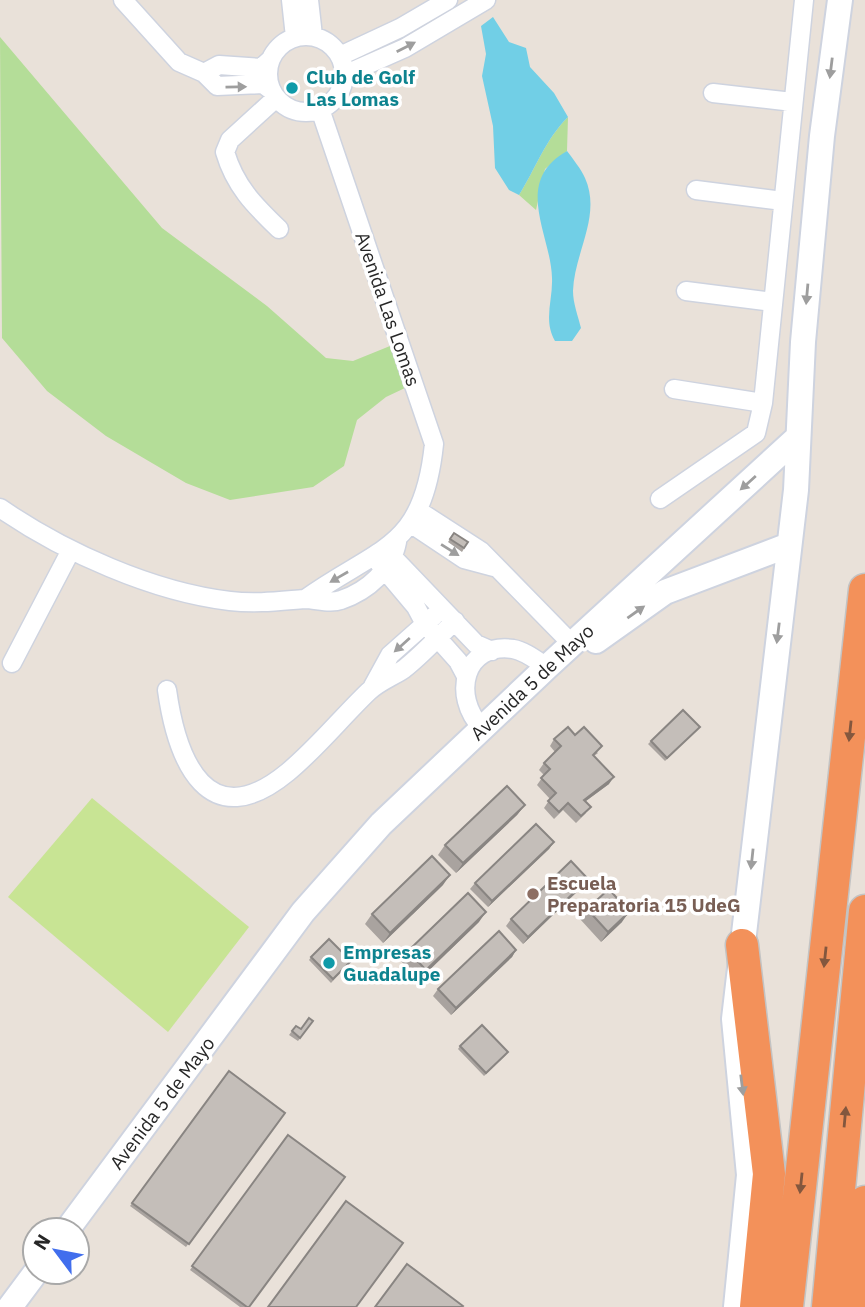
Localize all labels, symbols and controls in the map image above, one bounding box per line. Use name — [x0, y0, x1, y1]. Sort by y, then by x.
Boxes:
one-way arrow — [396, 41, 416, 53]
one-way arrow — [826, 57, 837, 79]
place label: Club de Golf Las Lomas — [306, 65, 415, 111]
marker: Club de Golf Las Lomas — [284, 80, 300, 96]
one-way arrow — [225, 81, 247, 92]
street label: Avenida Las Lomas — [350, 229, 426, 389]
one-way arrow — [802, 283, 813, 305]
one-way arrow — [739, 475, 756, 490]
one-way arrow — [440, 544, 460, 557]
one-way arrow — [329, 571, 348, 583]
one-way arrow — [627, 605, 645, 619]
street label: Avenida 5 de Mayo — [465, 619, 599, 745]
one-way arrow — [772, 622, 783, 644]
one-way arrow — [393, 637, 411, 653]
one-way arrow — [844, 720, 855, 742]
one-way arrow — [746, 848, 757, 870]
place label: Escuela Preparatoria 15 UdeG — [547, 871, 741, 917]
marker: Escuela Preparatoria 15 UdeG — [525, 886, 541, 902]
place label: Empresas Guadalupe — [343, 940, 440, 986]
one-way arrow — [820, 946, 831, 968]
marker: Empresas Guadalupe — [321, 955, 337, 971]
street label: Avenida 5 de Mayo — [104, 1032, 220, 1174]
one-way arrow — [737, 1074, 748, 1096]
one-way arrow — [840, 1106, 851, 1128]
one-way arrow — [795, 1172, 806, 1194]
north arrow — [21, 1216, 91, 1286]
text: N — [28, 1230, 55, 1254]

